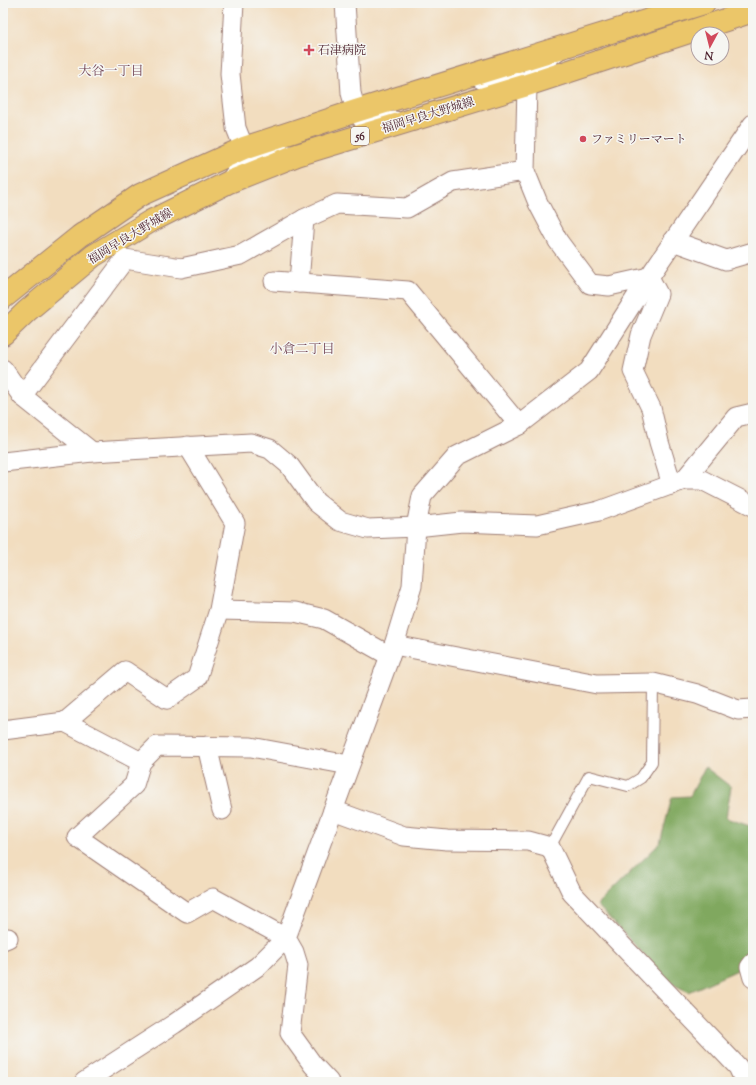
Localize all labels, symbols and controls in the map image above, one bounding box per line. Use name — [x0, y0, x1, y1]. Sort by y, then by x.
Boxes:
north arrow — [690, 26, 730, 66]
place label: 石津病院 — [318, 42, 366, 60]
marker: 石津病院 — [303, 44, 315, 56]
text: N — [703, 46, 715, 64]
district label: 大谷一丁目 — [78, 63, 144, 81]
street label: 福岡早良大野城線 — [380, 93, 477, 139]
road number: 56 — [351, 127, 369, 145]
place label: ファミリーマート — [591, 131, 687, 149]
marker: ファミリーマート — [578, 134, 588, 144]
street label: 福岡早良大野城線 — [85, 204, 176, 269]
district label: 小倉二丁目 — [269, 341, 335, 359]

